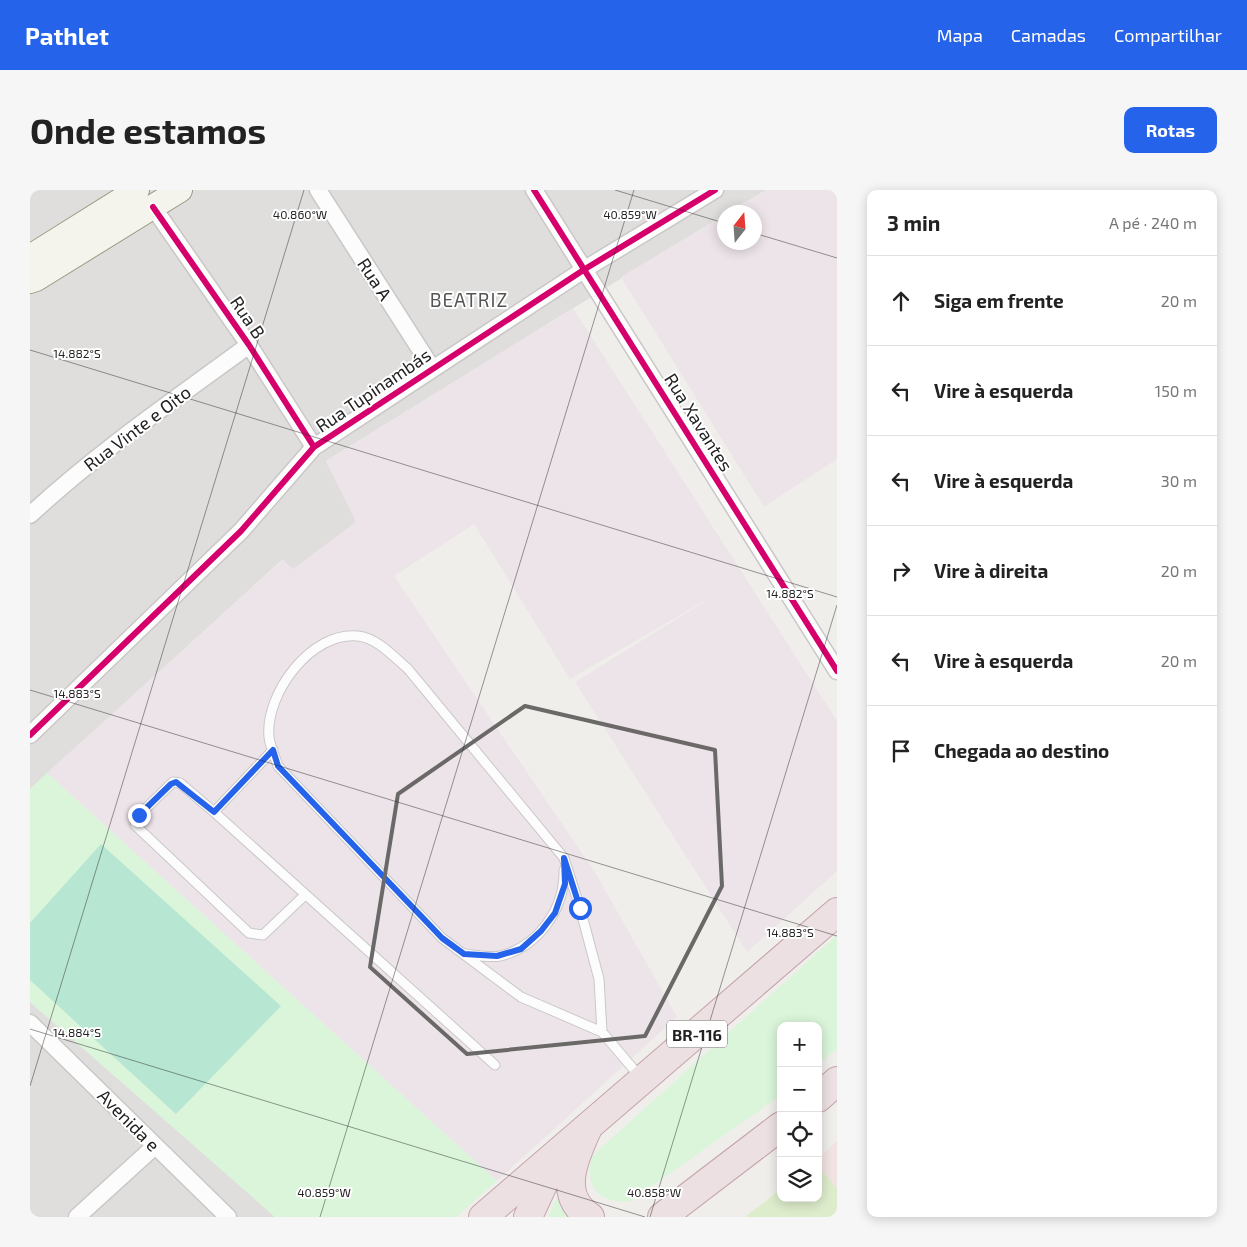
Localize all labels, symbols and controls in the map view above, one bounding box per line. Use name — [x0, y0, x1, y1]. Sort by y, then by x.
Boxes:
text: Pathlet — [25, 21, 109, 50]
text: Mapa — [937, 24, 983, 46]
text: Camadas — [1011, 24, 1086, 46]
text: Compartilhar — [1114, 24, 1222, 46]
button: Rotas — [1124, 107, 1217, 153]
text: Onde estamos — [30, 109, 266, 151]
north arrow — [717, 205, 762, 250]
text: 40.860°W — [273, 207, 327, 221]
text: 40.859°W — [603, 207, 657, 221]
text: 3 min — [887, 210, 940, 235]
text: A pé · 240 m — [1109, 213, 1197, 232]
street label: Rua A — [353, 254, 397, 305]
icon: ahead — [887, 287, 915, 315]
district label: BEATRIZ — [430, 288, 508, 311]
text: Siga em frente — [934, 289, 1064, 312]
text: 20 m — [1161, 291, 1197, 310]
street label: Rua B — [226, 292, 270, 342]
street label: Rua Tupinambás — [311, 343, 435, 437]
text: 14.882°S — [53, 346, 101, 360]
street label: Rua Xavantes — [660, 369, 738, 475]
icon: left — [887, 377, 915, 405]
text: Vire à esquerda — [934, 379, 1073, 402]
street label: Rua Vinte e Oito — [79, 381, 195, 475]
text: 150 m — [1155, 381, 1197, 400]
icon: left — [887, 467, 915, 495]
text: Vire à esquerda — [934, 469, 1073, 492]
text: 30 m — [1161, 471, 1197, 490]
icon: right — [887, 557, 915, 585]
text: Vire à direita — [934, 559, 1048, 582]
text: 20 m — [1161, 561, 1197, 580]
text: 14.882°S — [766, 586, 814, 600]
icon: left — [887, 647, 915, 675]
text: Vire à esquerda — [934, 649, 1073, 672]
text: 20 m — [1161, 651, 1197, 670]
text: 14.883°S — [53, 686, 101, 700]
icon: arrive — [887, 737, 915, 765]
text: Chegada ao destino — [934, 739, 1109, 762]
route end — [128, 804, 151, 827]
route start — [569, 897, 592, 920]
text: 14.883°S — [766, 925, 814, 939]
road number: BR-116 — [667, 1021, 727, 1048]
map controls — [777, 1022, 822, 1202]
button: + — [777, 1022, 822, 1067]
text: 14.884°S — [53, 1025, 101, 1039]
button: − — [777, 1067, 822, 1112]
street label: Avenida e — [93, 1084, 165, 1156]
button: locate — [777, 1112, 822, 1157]
button: layers — [777, 1157, 822, 1202]
text: 40.859°W — [297, 1185, 351, 1199]
text: 40.858°W — [627, 1185, 681, 1199]

